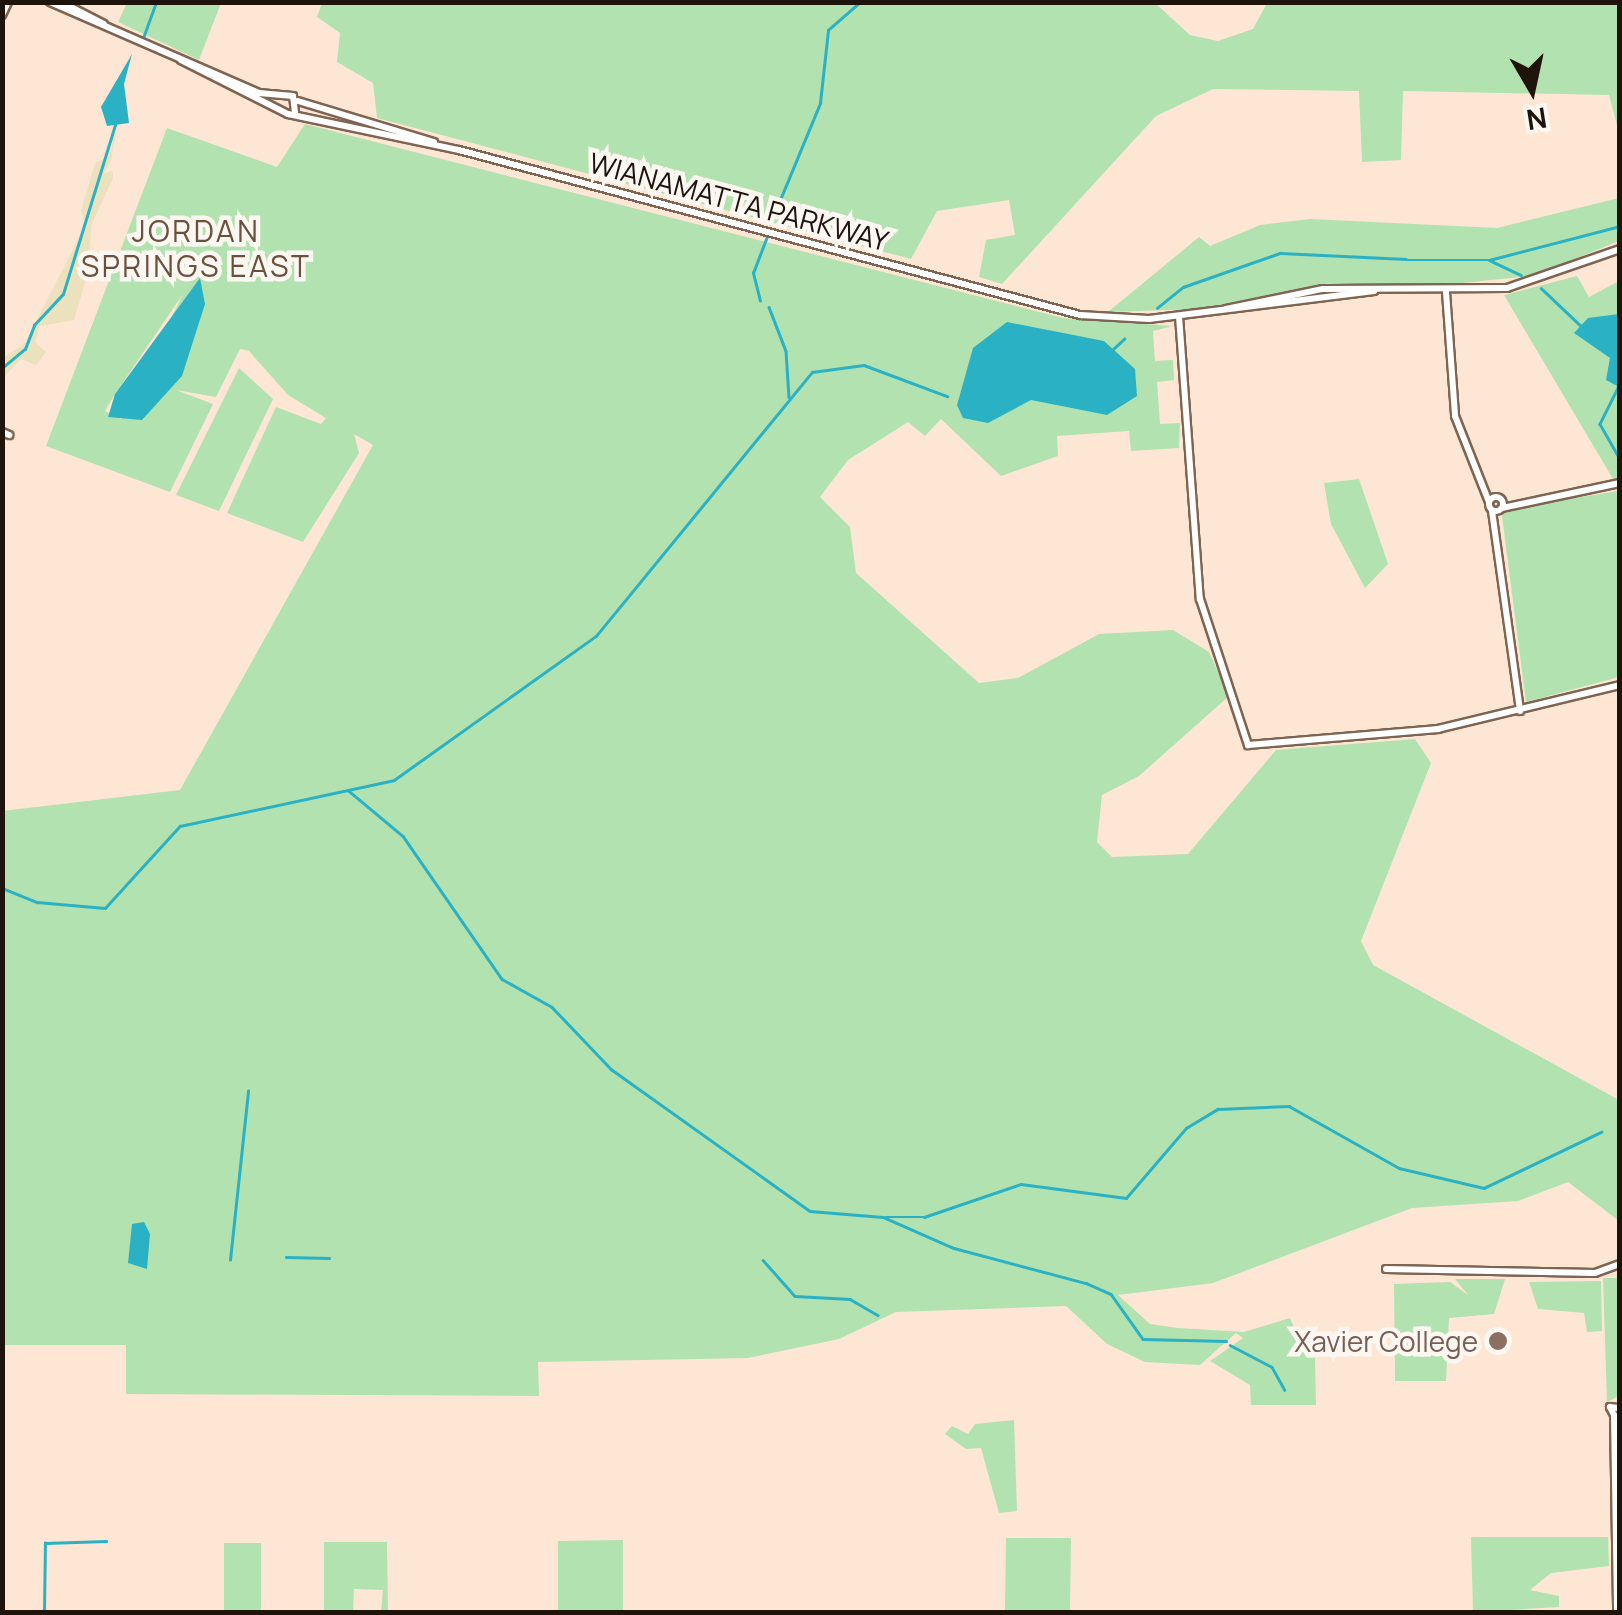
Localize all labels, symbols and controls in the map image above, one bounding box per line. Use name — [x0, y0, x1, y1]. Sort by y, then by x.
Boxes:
north arrow — [1482, 40, 1582, 140]
text: N — [1524, 99, 1550, 140]
street label: WIANAMATTA PARKWAY — [586, 145, 892, 257]
district label: JORDAN SPRINGS EAST — [81, 213, 311, 284]
place label: Xavier College — [1294, 1324, 1478, 1358]
marker: Xavier College — [1487, 1330, 1509, 1352]

